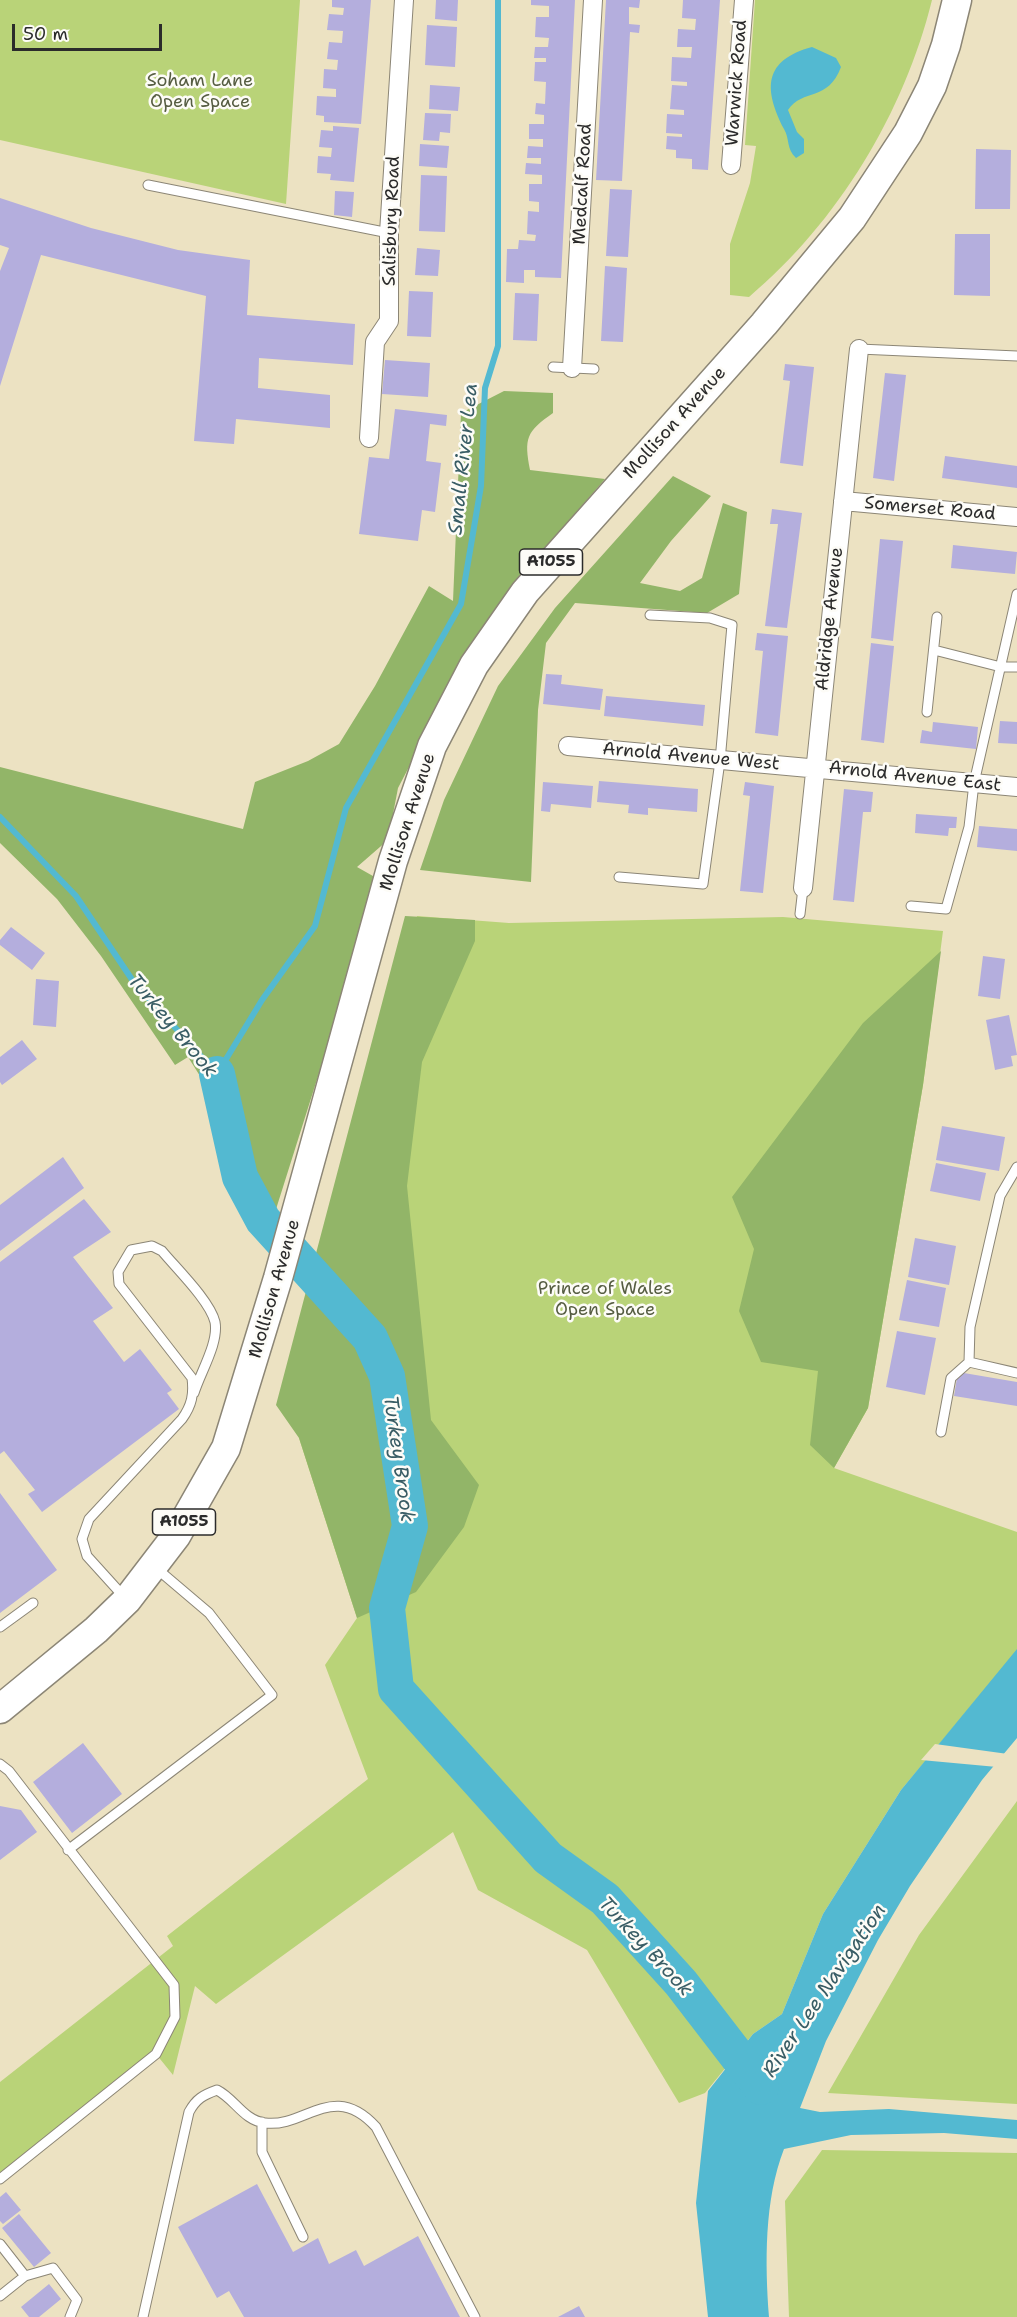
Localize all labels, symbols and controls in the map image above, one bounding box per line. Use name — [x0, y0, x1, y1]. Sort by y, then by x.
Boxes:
scale bar — [15, 12, 165, 50]
street label: Warwick Road — [722, 19, 752, 147]
text: 50 m — [23, 22, 68, 46]
park label: Soham Lane Open Space — [147, 70, 253, 112]
street label: Medcalf Road — [569, 123, 597, 245]
street label: Salisbury Road — [379, 156, 405, 286]
street label: Mollison Avenue — [619, 362, 731, 484]
water label: Small River Lea — [444, 382, 484, 536]
street label: Somerset Road — [864, 493, 996, 525]
street label: Aldridge Avenue — [812, 546, 848, 692]
road number: A1055 — [520, 549, 582, 575]
street label: Arnold Avenue West — [602, 738, 780, 776]
street label: Mollison Avenue — [376, 750, 440, 894]
street label: Arnold Avenue East — [828, 757, 1002, 797]
water label: Turkey Brook — [122, 969, 222, 1083]
street label: Mollison Avenue — [245, 1217, 305, 1361]
park label: Prince of Wales Open Space — [538, 1278, 672, 1320]
water label: Turkey Brook — [377, 1394, 419, 1524]
road number: A1055 — [152, 1509, 216, 1535]
water label: Turkey Brook — [593, 1892, 697, 2002]
water label: River Lee Navigation — [758, 1900, 892, 2082]

